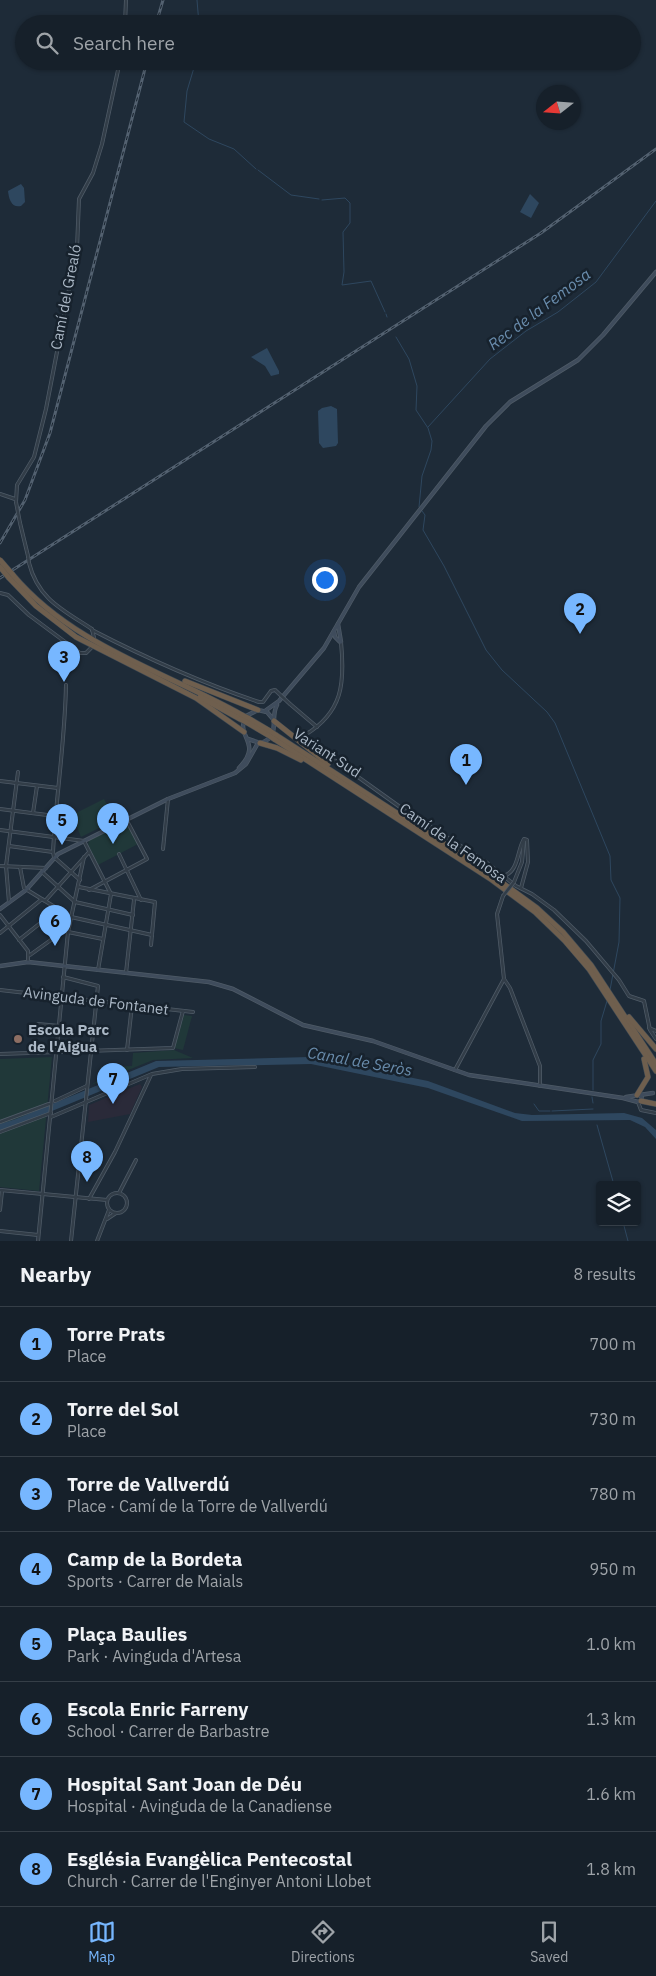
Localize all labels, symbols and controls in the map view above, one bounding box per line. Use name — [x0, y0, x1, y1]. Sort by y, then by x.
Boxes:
search box — [15, 15, 641, 70]
icon: search — [33, 29, 61, 57]
text: Search here — [73, 31, 175, 55]
north arrow — [536, 85, 581, 130]
street label: Camí del Grealó — [46, 243, 85, 351]
water label: Rec de la Femosa — [484, 264, 594, 354]
your location — [312, 567, 338, 593]
pin: 2 — [564, 593, 596, 634]
pin: 3 — [48, 641, 80, 682]
street label: Variant Sud — [290, 724, 365, 782]
pin: 1 — [450, 744, 482, 785]
street label: Camí de la Femosa — [396, 798, 511, 887]
pin: 4 — [97, 803, 129, 844]
pin: 5 — [46, 804, 78, 845]
pin: 6 — [39, 905, 71, 946]
street label: Avinguda de Fontanet — [22, 982, 170, 1019]
place label: Escola Parc de l'Aigua — [28, 1020, 110, 1056]
marker: Escola Parc de l'Aigua — [12, 1033, 24, 1045]
water label: Canal de Seròs — [306, 1042, 414, 1080]
pin: 7 — [97, 1063, 129, 1104]
pin: 8 — [71, 1141, 103, 1182]
map controls — [596, 1181, 641, 1226]
button: layers — [596, 1181, 641, 1226]
text: Nearby — [20, 1260, 91, 1288]
text: 8 results — [573, 1264, 636, 1284]
text: Torre Prats — [67, 1322, 165, 1346]
text: 1 — [31, 1334, 41, 1354]
text: 700 m — [589, 1334, 636, 1354]
text: Place — [67, 1346, 106, 1366]
text: Torre del Sol — [67, 1397, 179, 1421]
text: 2 — [31, 1409, 41, 1429]
text: 730 m — [589, 1409, 636, 1429]
text: Place — [67, 1421, 106, 1441]
text: Torre de Vallverdú — [67, 1472, 230, 1496]
text: 3 — [31, 1484, 41, 1504]
text: 780 m — [589, 1484, 636, 1504]
text: Place · Camí de la Torre de Vallverdú — [67, 1496, 328, 1516]
text: Camp de la Bordeta — [67, 1547, 242, 1571]
text: 4 — [31, 1559, 41, 1579]
text: 950 m — [589, 1559, 636, 1579]
text: Sports · Carrer de Maials — [67, 1571, 243, 1591]
text: Plaça Baulies — [67, 1622, 187, 1646]
text: 5 — [31, 1634, 41, 1654]
text: 1.0 km — [586, 1634, 636, 1654]
text: Park · Avinguda d'Artesa — [67, 1646, 241, 1666]
text: Escola Enric Farreny — [67, 1697, 248, 1721]
text: 6 — [31, 1709, 41, 1729]
text: 1.3 km — [586, 1709, 636, 1729]
text: School · Carrer de Barbastre — [67, 1721, 269, 1741]
text: Hospital Sant Joan de Déu — [67, 1772, 302, 1796]
text: 7 — [31, 1784, 41, 1804]
text: 1.6 km — [586, 1784, 636, 1804]
text: Hospital · Avinguda de la Canadiense — [67, 1796, 332, 1816]
text: Església Evangèlica Pentecostal — [67, 1847, 352, 1871]
text: 8 — [31, 1859, 41, 1879]
text: 1.8 km — [586, 1859, 636, 1879]
text: Church · Carrer de l'Enginyer Antoni Llobet — [67, 1871, 371, 1891]
tab: Map — [88, 1918, 116, 1966]
tab: Directions — [291, 1918, 355, 1966]
tab: Saved — [530, 1918, 568, 1966]

